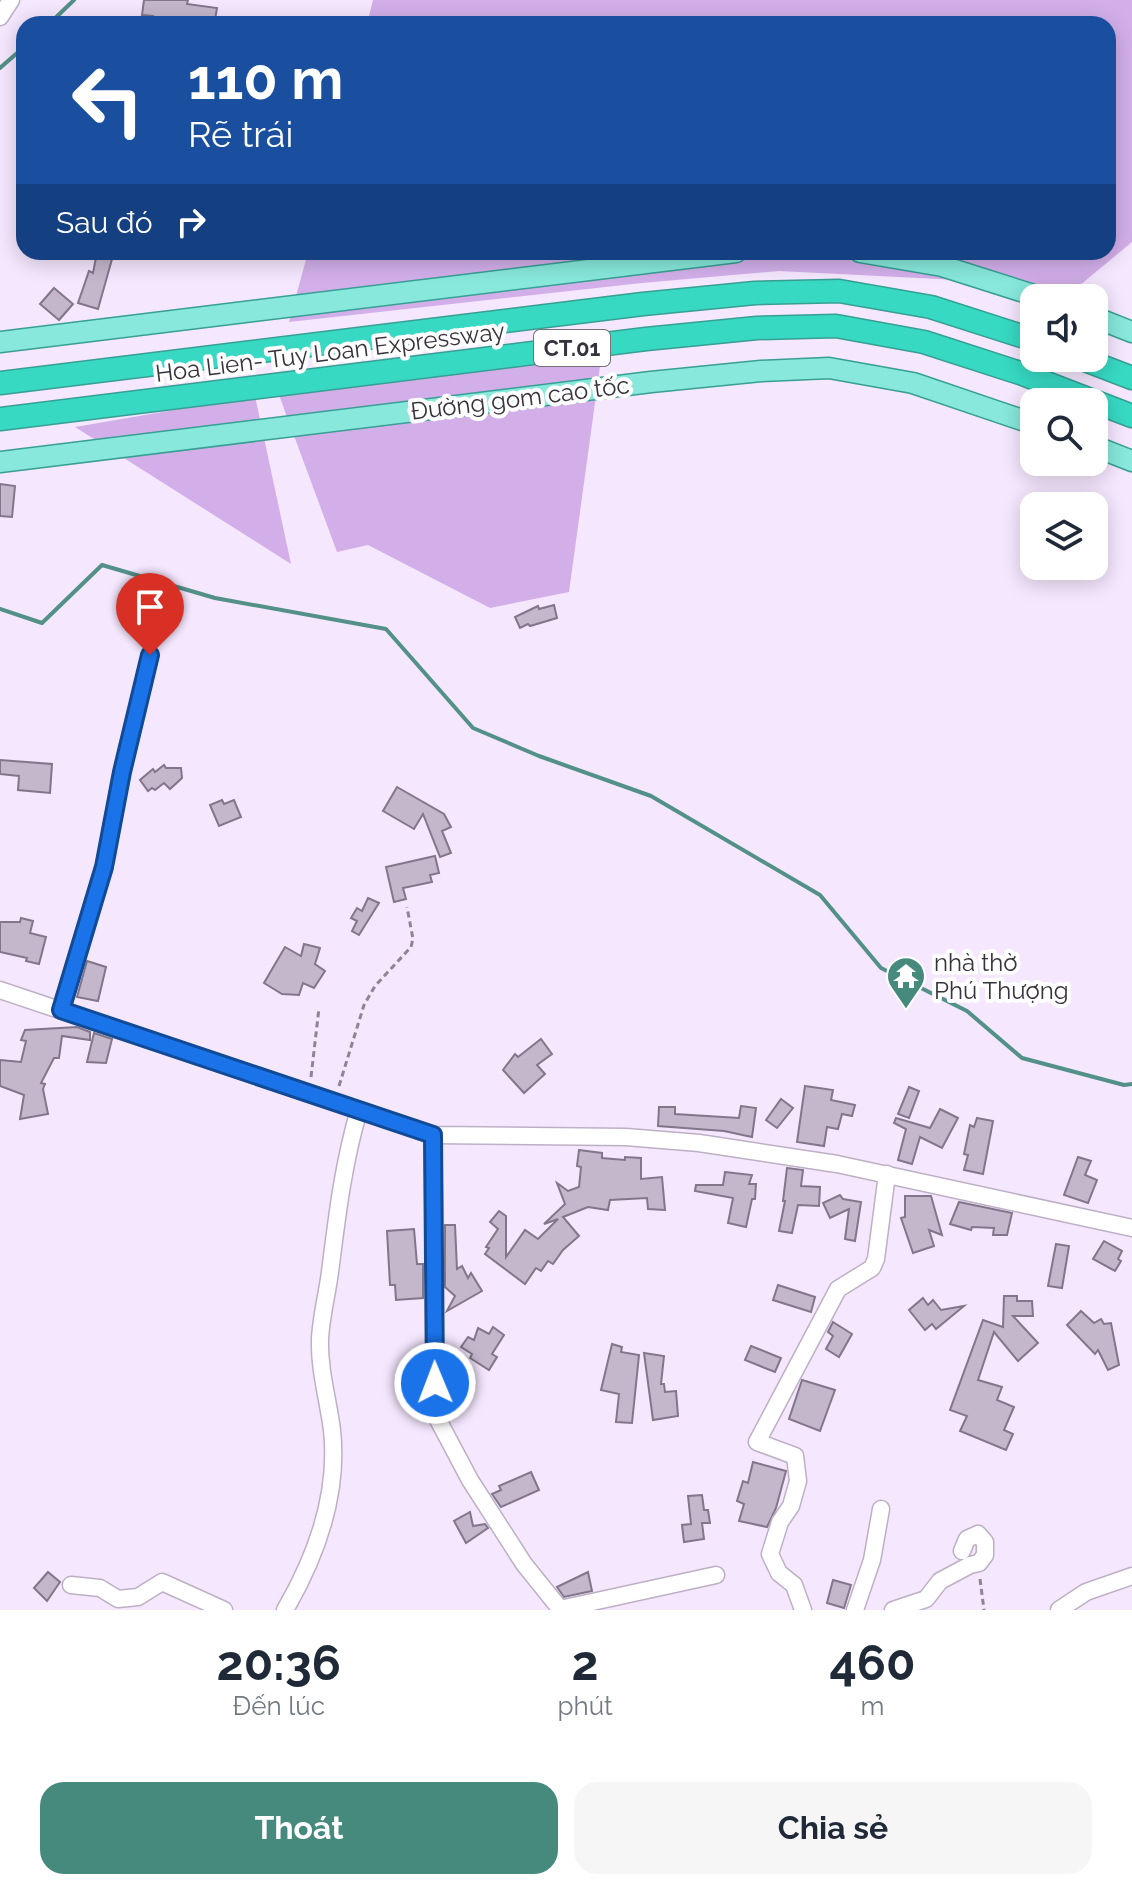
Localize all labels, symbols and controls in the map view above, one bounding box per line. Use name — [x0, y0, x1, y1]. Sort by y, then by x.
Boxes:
text: 110 m — [188, 46, 343, 112]
icon: left — [56, 48, 160, 152]
text: Rẽ trái — [188, 113, 293, 155]
icon: right — [169, 200, 213, 244]
text: Sau đó — [56, 205, 153, 240]
map controls — [1020, 284, 1108, 580]
button: sound — [1020, 284, 1108, 372]
street label: Hoa Lien- Tuy Loan Expressway — [154, 316, 506, 388]
road number: CT.01 — [534, 330, 610, 366]
street label: Đường gom cao tốc — [409, 370, 631, 426]
button: search — [1020, 388, 1108, 476]
button: layers — [1020, 492, 1108, 580]
pin — [116, 573, 184, 655]
icon: arrive — [128, 585, 172, 629]
place label: nhà thờ Phú Thượng — [934, 948, 1069, 1005]
temple icon: nhà thờ Phú Thượng — [885, 955, 927, 1010]
position arrow — [393, 1341, 477, 1425]
text: 20:36 — [217, 1635, 341, 1691]
text: 2 — [572, 1635, 599, 1691]
text: 460 — [829, 1635, 915, 1691]
text: Đến lúc — [232, 1691, 325, 1721]
text: phút — [557, 1691, 613, 1721]
text: m — [860, 1691, 884, 1721]
button: Thoát — [40, 1782, 558, 1874]
button: Chia sẻ — [574, 1782, 1092, 1874]

